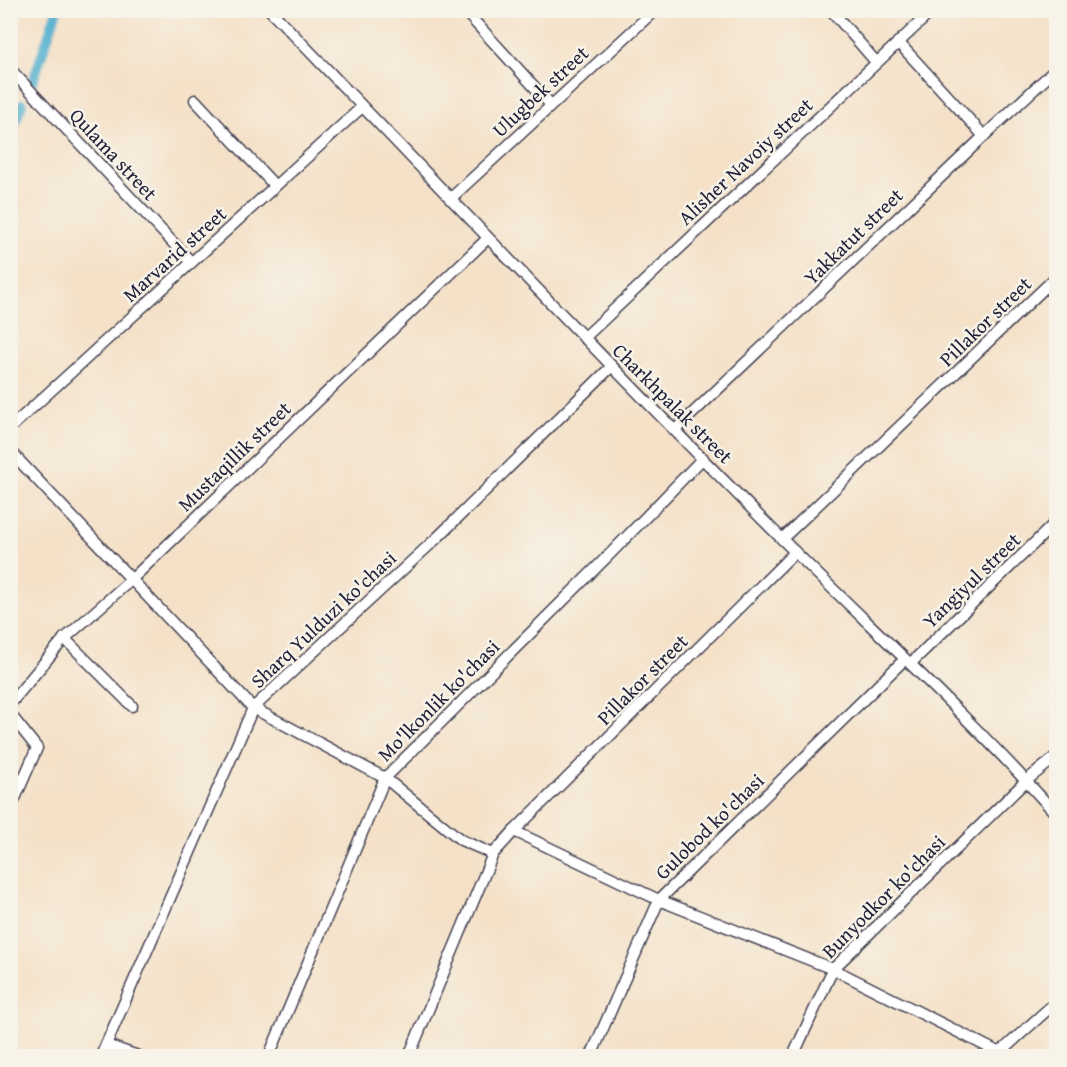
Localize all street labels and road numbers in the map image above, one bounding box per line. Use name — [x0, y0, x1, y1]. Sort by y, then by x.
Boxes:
street label: Ulugbek street — [485, 39, 595, 143]
street label: Alisher Navoiy street — [671, 91, 819, 231]
street label: Qulama street — [63, 101, 165, 207]
street label: Yakkatut street — [797, 181, 909, 291]
street label: Marvarid street — [116, 199, 232, 309]
street label: Pillakor street — [932, 269, 1038, 373]
street label: Charkhpalak street — [606, 336, 740, 470]
street label: Mustaqillik street — [171, 394, 297, 518]
street label: Yangiyul street — [915, 526, 1027, 634]
street label: Sharq Yulduzi ko'chasi — [244, 543, 403, 694]
street label: Pillakor street — [590, 627, 694, 731]
street label: Mo'lkonlik ko'chasi — [370, 632, 506, 768]
street label: Gulobod ko'chasi — [648, 766, 770, 886]
street label: Bunyodkor ko'chasi — [815, 827, 952, 964]

